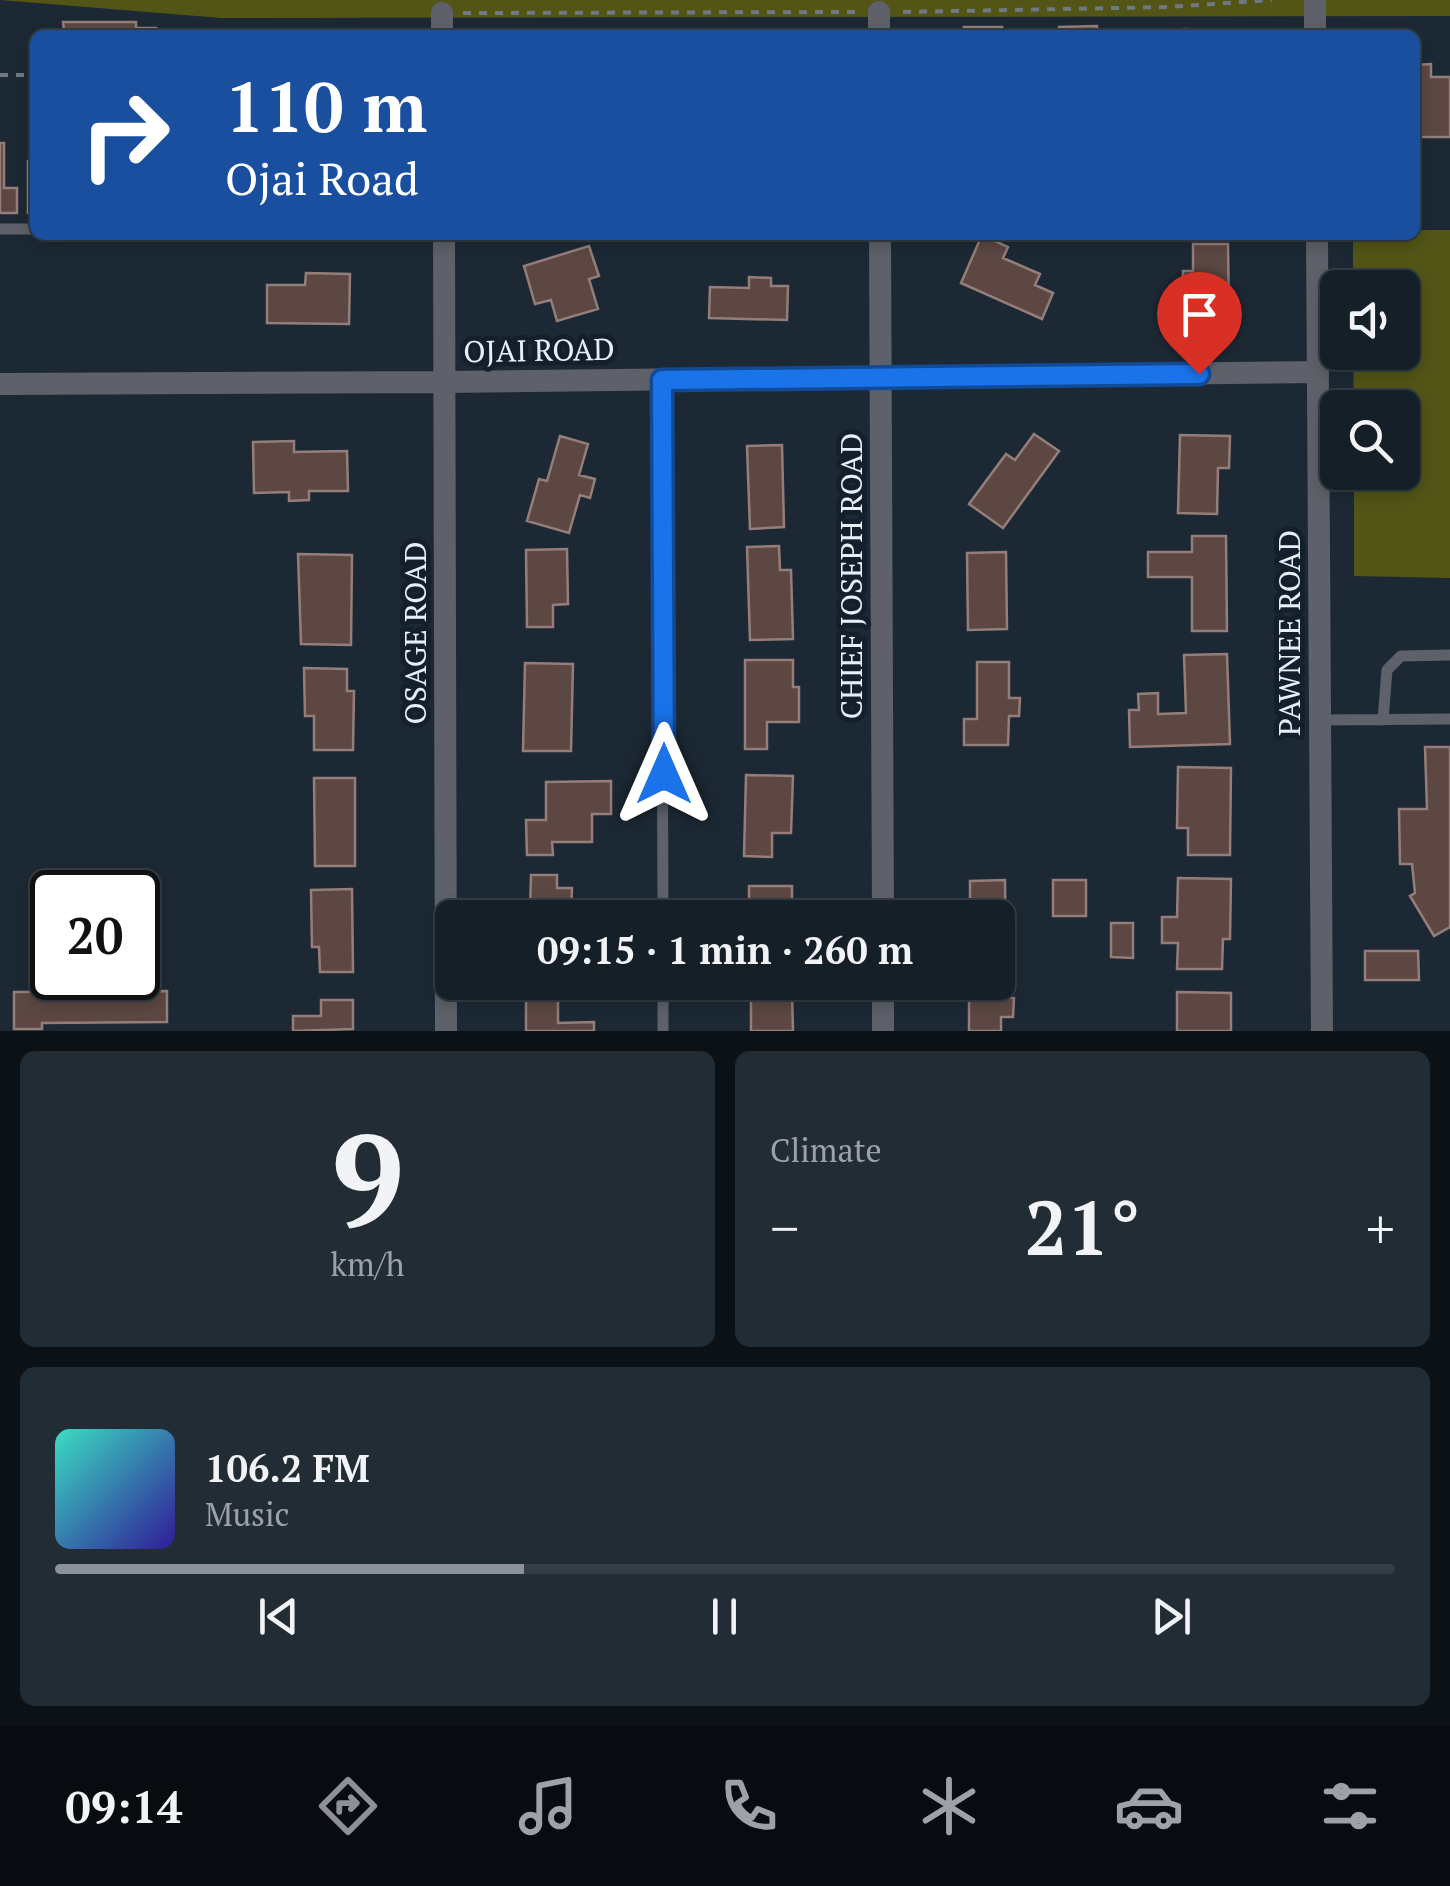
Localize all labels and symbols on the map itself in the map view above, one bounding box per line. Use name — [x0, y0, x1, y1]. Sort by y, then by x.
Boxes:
pin — [1157, 272, 1242, 375]
street label: OJAI ROAD — [463, 329, 615, 371]
street label: CHIEF JOSEPH ROAD — [831, 433, 871, 719]
street label: PAWNEE ROAD — [1269, 530, 1309, 736]
street label: OSAGE ROAD — [395, 541, 435, 725]
position arrow — [612, 722, 716, 826]
speed limit sign: 20 — [30, 870, 160, 1000]

